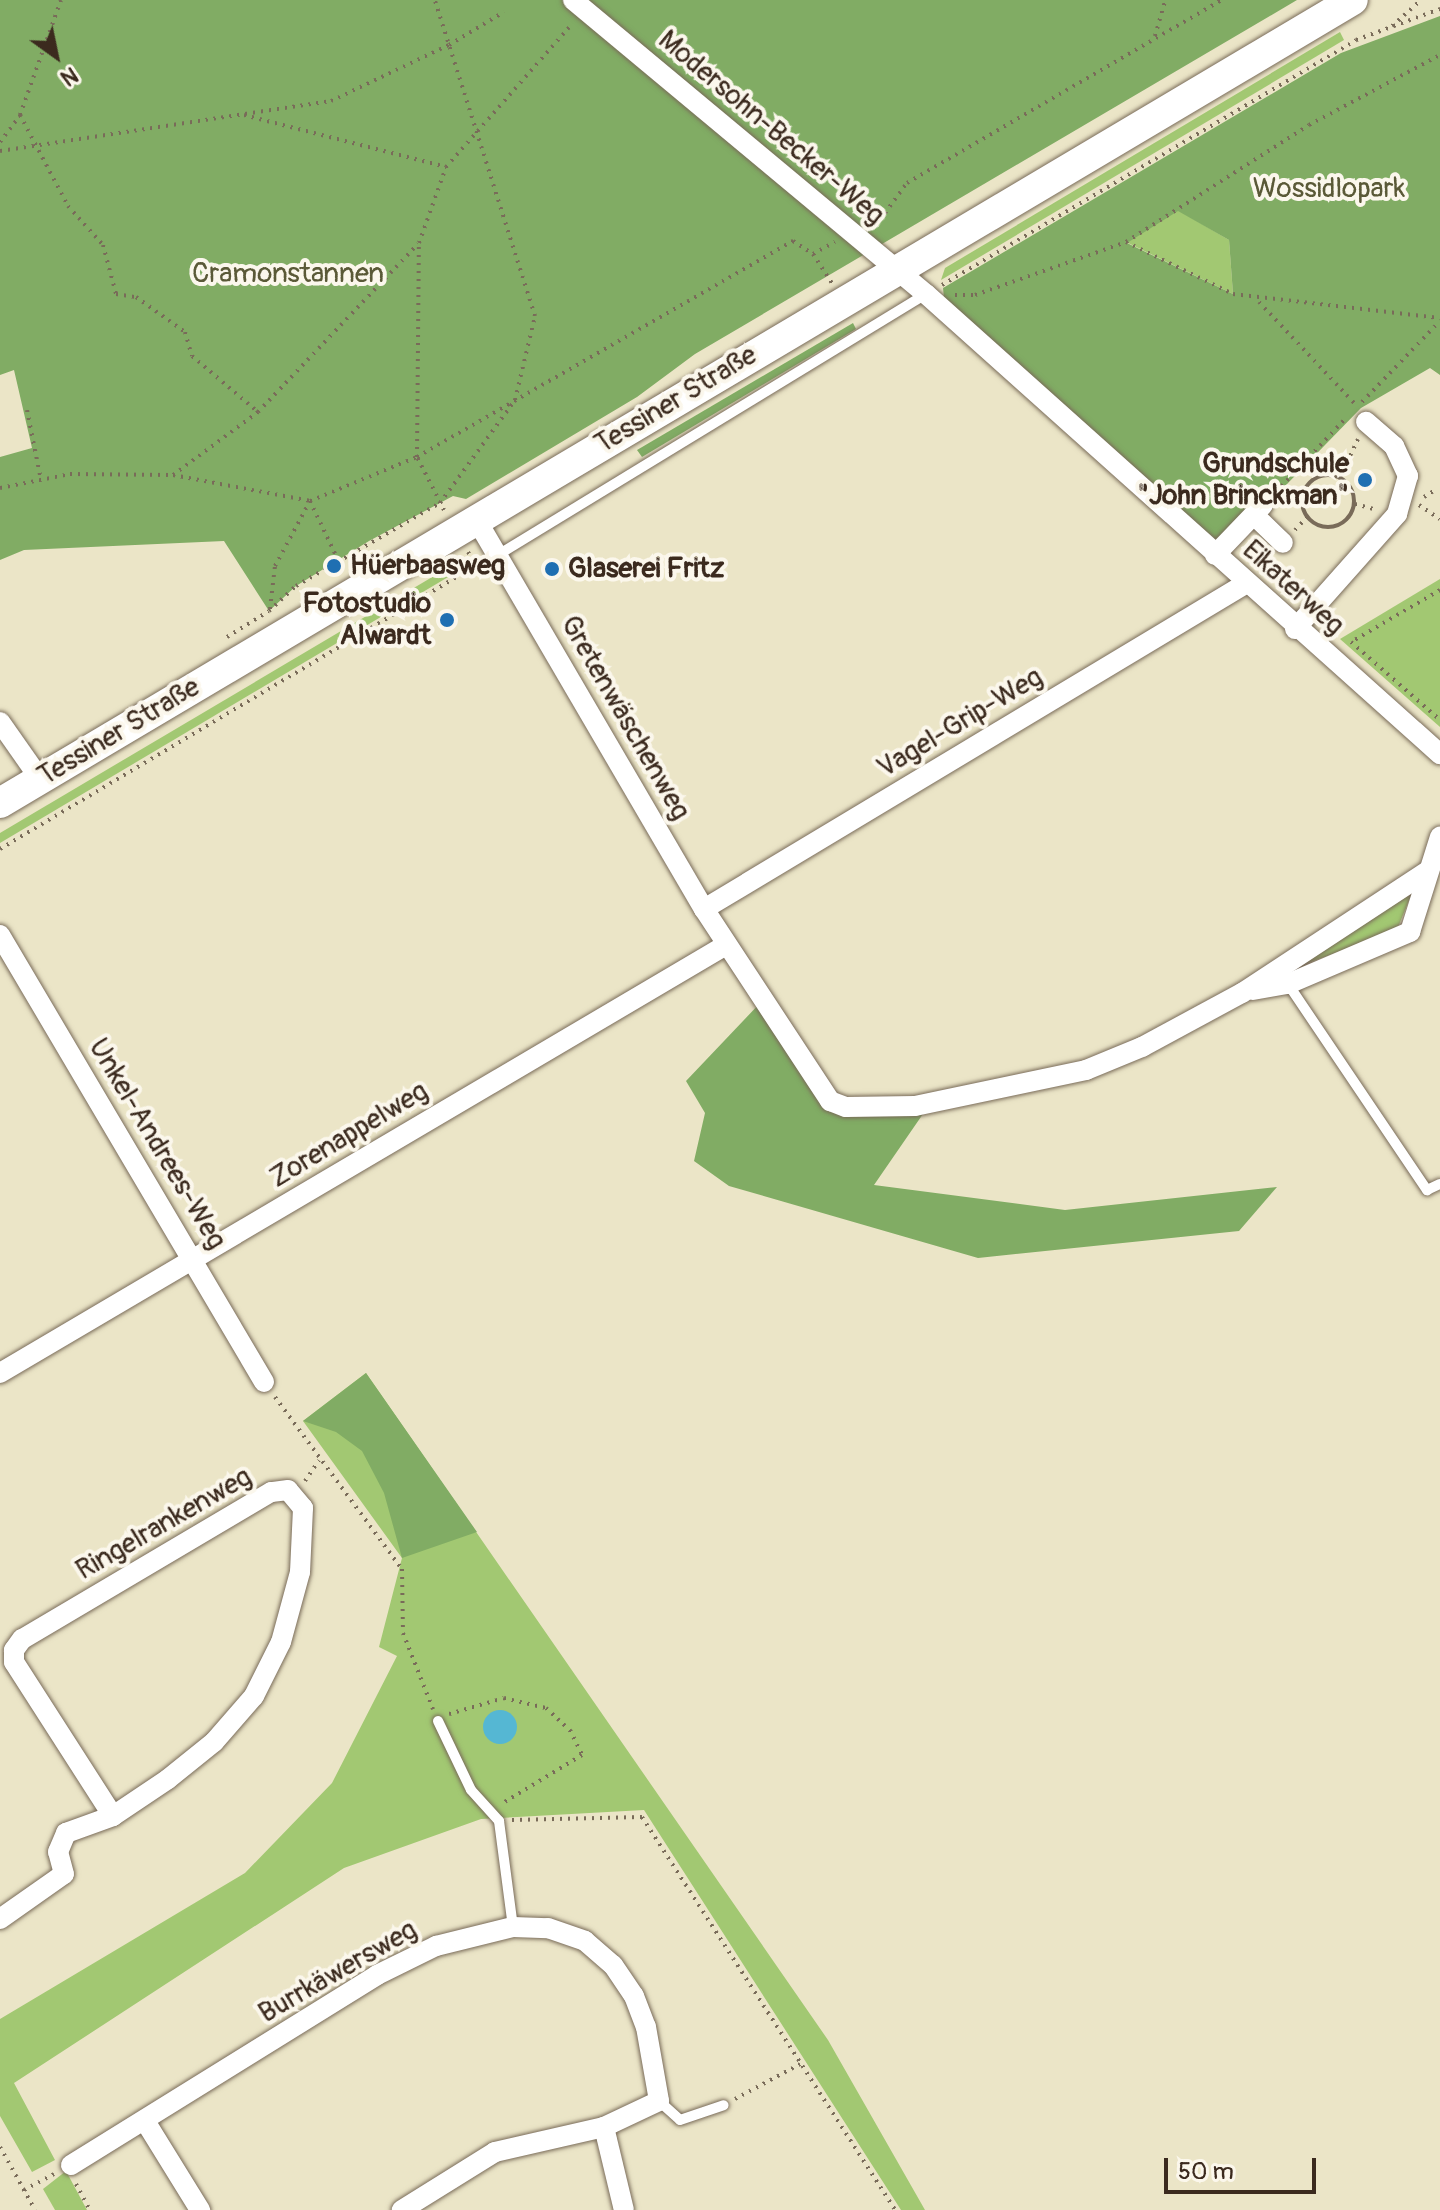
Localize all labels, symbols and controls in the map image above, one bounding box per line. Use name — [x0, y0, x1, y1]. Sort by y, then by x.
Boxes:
north arrow — [16, 16, 96, 96]
street label: Modersohn-Becker-Weg — [651, 24, 891, 232]
text: N — [55, 60, 83, 92]
park label: Wossidlopark — [1253, 172, 1405, 206]
park label: Cramonstannen — [192, 257, 384, 291]
street label: Tessiner Straße — [589, 339, 763, 461]
place label: Grundschule "John Brinckman" — [1138, 447, 1349, 513]
marker: Grundschule "John Brinckman" — [1356, 471, 1374, 489]
street label: Eikaterweg — [1235, 534, 1351, 642]
place label: Hüerbaasweg — [350, 549, 505, 583]
place label: Glaserei Fritz — [568, 552, 724, 586]
marker: Hüerbaasweg — [325, 557, 343, 575]
marker: Glaserei Fritz — [543, 560, 561, 578]
place label: Fotostudio Alwardt — [303, 587, 431, 653]
street label: Gretenwäschenweg — [553, 610, 697, 826]
marker: Fotostudio Alwardt — [438, 611, 456, 629]
street label: Vagel-Grip-Weg — [871, 661, 1049, 785]
street label: Tessiner Straße — [32, 671, 206, 793]
street label: Unkel-Andrees-Weg — [81, 1033, 233, 1255]
street label: Zorenappelweg — [264, 1075, 434, 1195]
street label: Ringelrankenweg — [70, 1460, 258, 1588]
street label: Burrkäwersweg — [253, 1913, 423, 2031]
scale bar — [1168, 2142, 1320, 2192]
text: 50 m — [1178, 2157, 1234, 2186]

